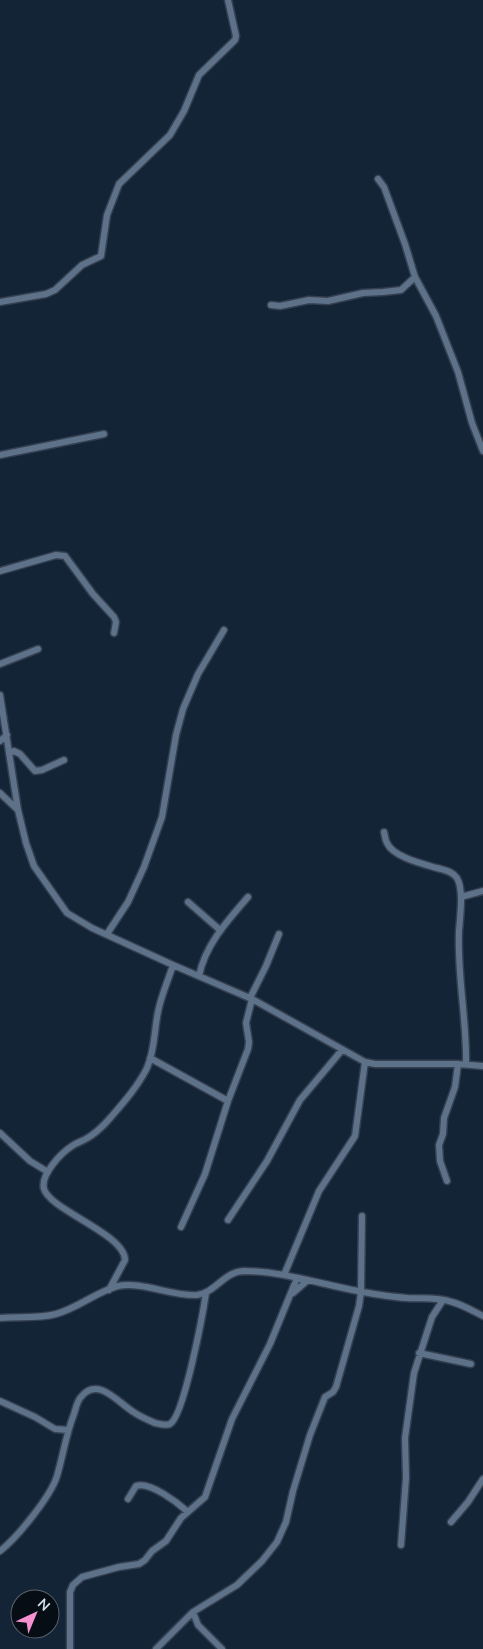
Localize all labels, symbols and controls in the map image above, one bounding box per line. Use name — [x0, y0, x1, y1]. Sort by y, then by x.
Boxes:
north arrow — [10, 1589, 60, 1639]
text: N — [34, 1595, 54, 1615]

